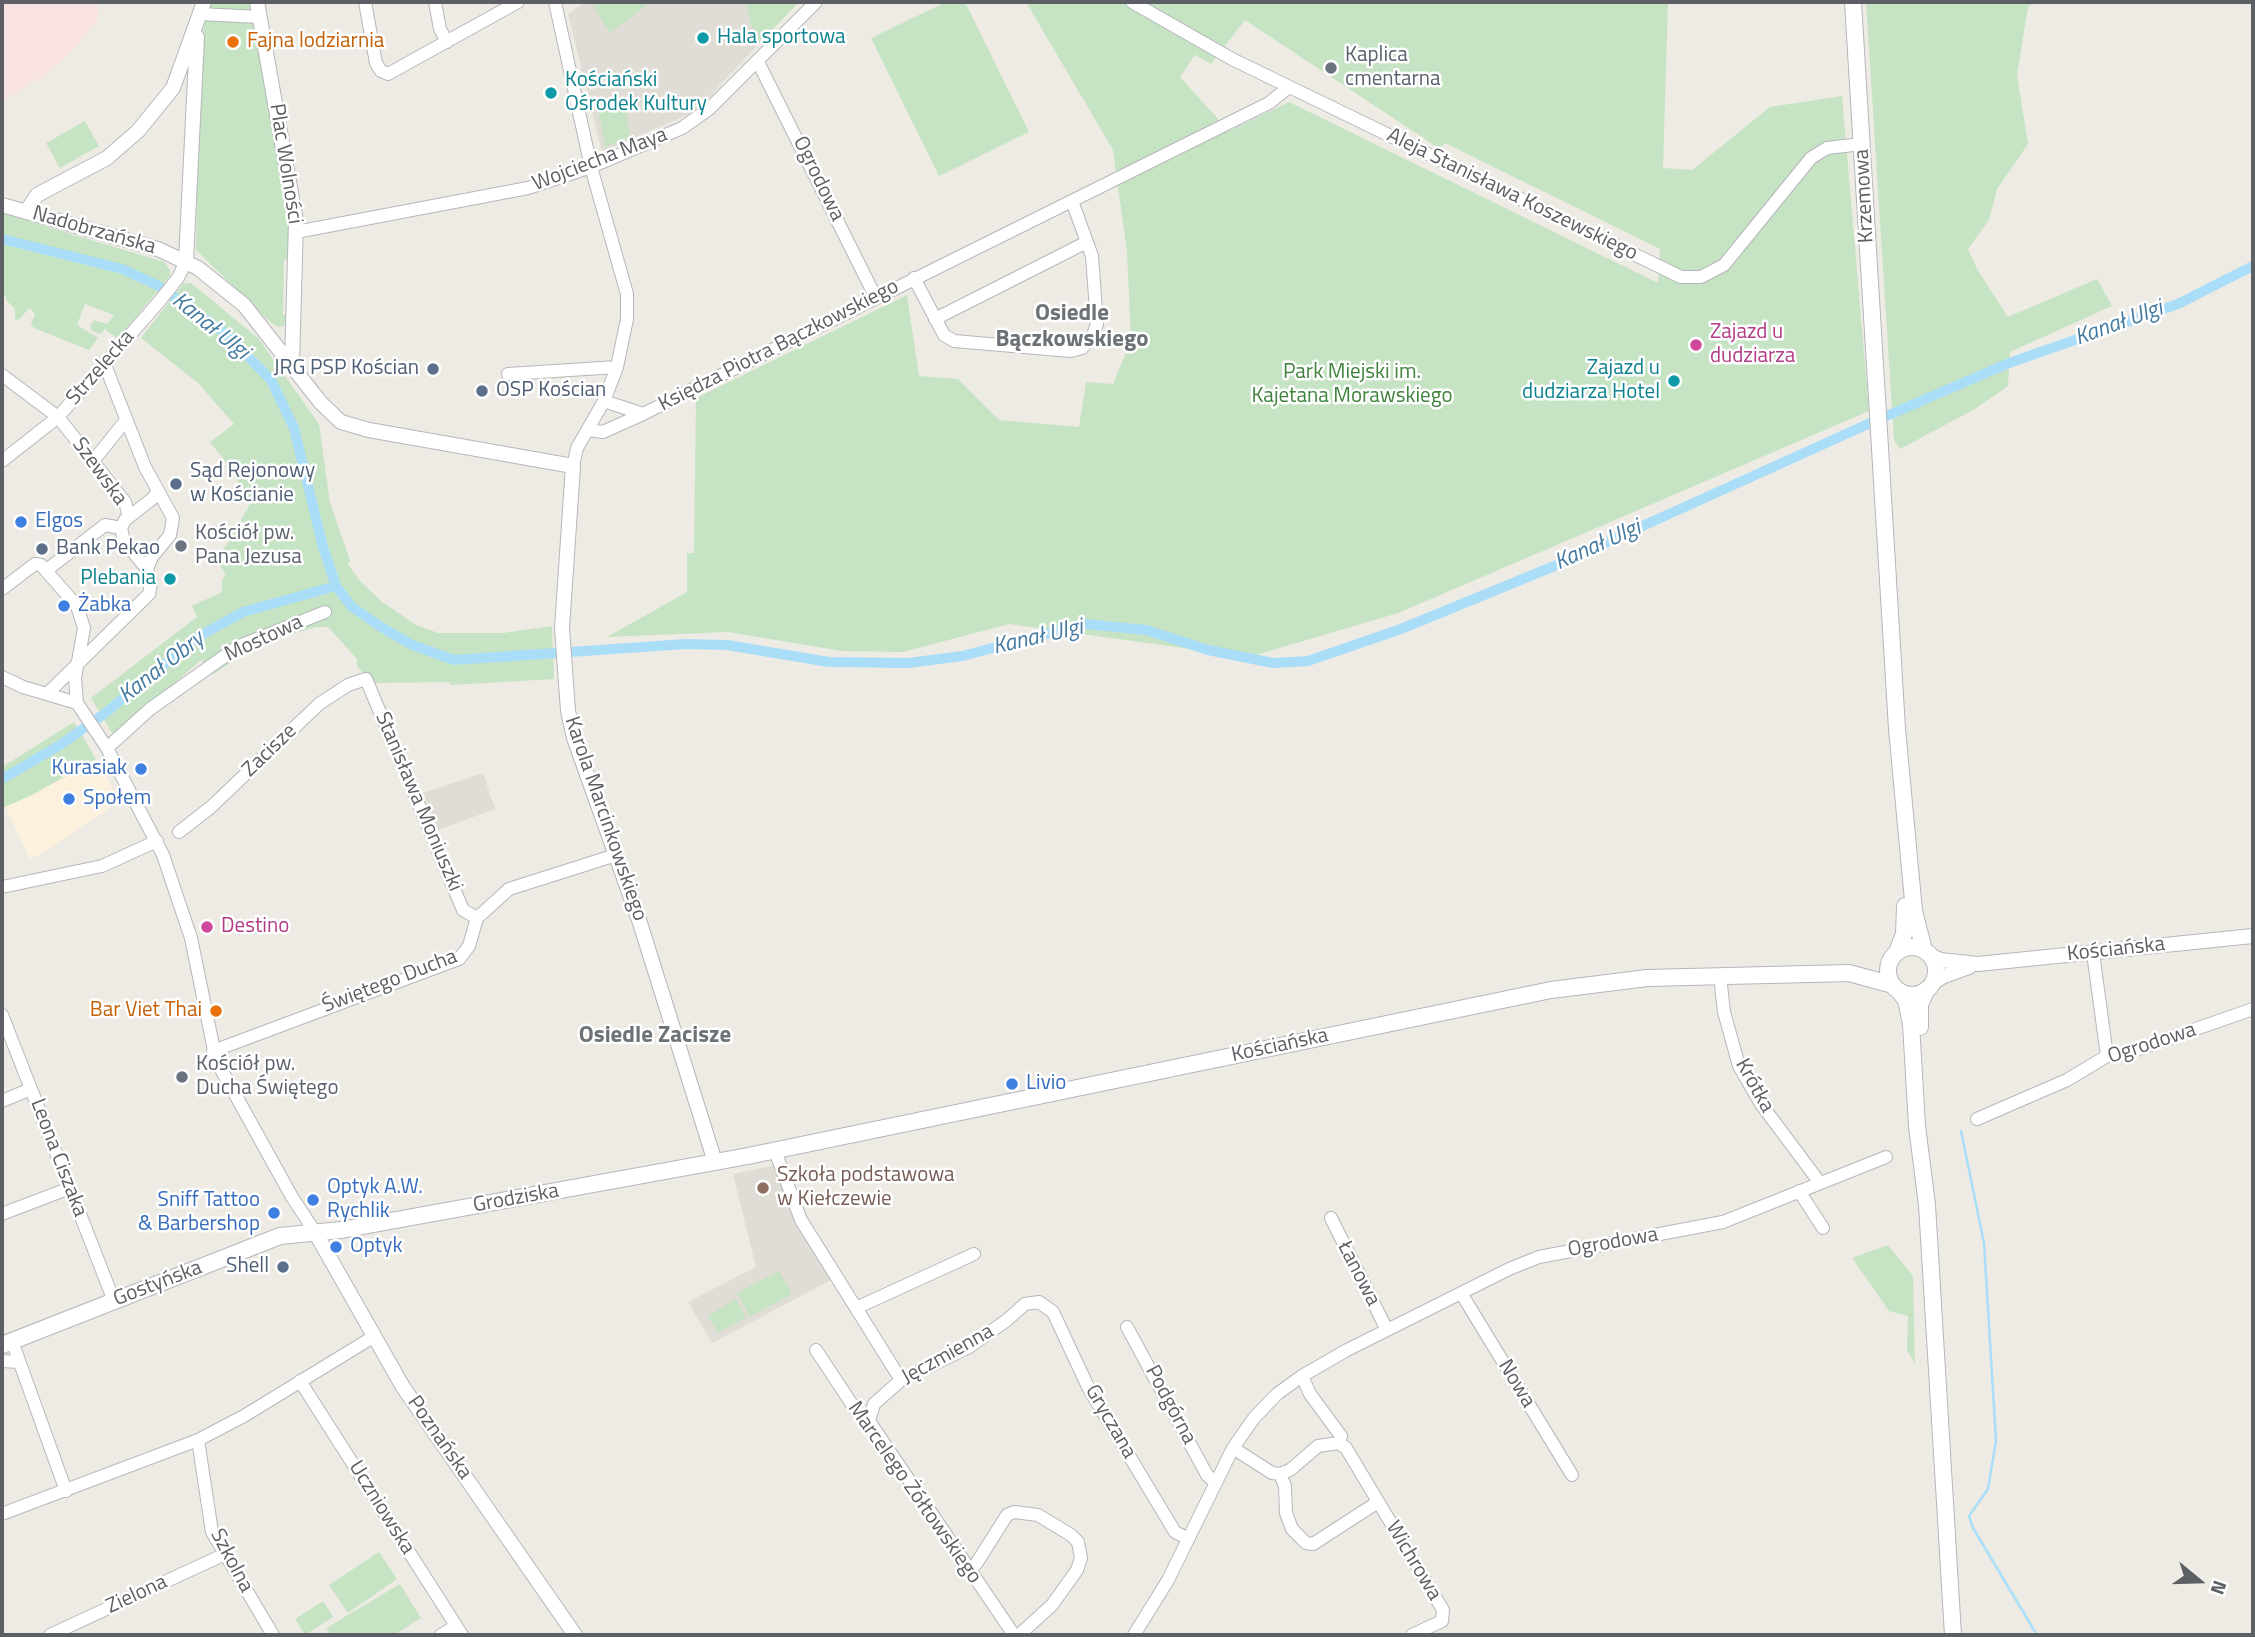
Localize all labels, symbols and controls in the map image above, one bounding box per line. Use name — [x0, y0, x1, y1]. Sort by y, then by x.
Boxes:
place label: Hala sportowa — [717, 25, 846, 51]
place label: Fajna lodziarnia — [247, 29, 384, 55]
marker: Hala sportowa — [695, 30, 711, 46]
marker: Fajna lodziarnia — [225, 34, 241, 50]
place label: Kaplica cmentarna — [1345, 43, 1440, 93]
marker: Kaplica cmentarna — [1323, 60, 1339, 76]
place label: Kościański Ośrodek Kultury — [565, 68, 707, 118]
marker: Kościański Ośrodek Kultury — [543, 85, 559, 101]
street label: Plac Wolności — [263, 102, 307, 226]
street label: Wojciecha Maya — [529, 123, 671, 197]
street label: Aleja Stanisława Koszewskiego — [1383, 123, 1641, 267]
street label: Ogrodowa — [787, 132, 849, 226]
street label: Krzemowa — [1850, 148, 1880, 244]
street label: Nadobrzańska — [30, 201, 158, 261]
street label: Księdza Piotra Bączkowskiego — [655, 274, 903, 418]
water label: Kanał Ulgi — [166, 288, 254, 366]
water label: Kanał Ulgi — [2071, 295, 2167, 353]
district label: Osiedle Bączkowskiego — [996, 300, 1148, 354]
place label: Zajazd u dudziarza — [1710, 320, 1795, 370]
street label: Strzelecka — [62, 325, 140, 411]
marker: Zajazd u dudziarza — [1688, 337, 1704, 353]
place label: JRG PSP Kościan — [273, 356, 419, 382]
place label: Zajazd u dudziarza Hotel — [1522, 356, 1660, 406]
park label: Park Miejski im. Kajetana Morawskiego — [1251, 360, 1453, 410]
marker: JRG PSP Kościan — [425, 361, 441, 377]
marker: Zajazd u dudziarza Hotel — [1666, 373, 1682, 389]
place label: OSP Kościan — [496, 378, 606, 404]
marker: OSP Kościan — [474, 383, 490, 399]
street label: Szewska — [66, 433, 132, 511]
place label: Sąd Rejonowy w Kościanie — [190, 459, 315, 509]
marker: Sąd Rejonowy w Kościanie — [168, 476, 184, 492]
place label: Elgos — [35, 509, 83, 535]
marker: Elgos — [13, 514, 29, 530]
water label: Kanał Ulgi — [1551, 515, 1645, 577]
place label: Kościół pw. Pana Jezusa — [195, 521, 302, 571]
place label: Bank Pekao — [56, 536, 160, 562]
marker: Kościół pw. Pana Jezusa — [173, 538, 189, 554]
marker: Bank Pekao — [34, 541, 50, 557]
place label: Plebania — [80, 566, 156, 592]
marker: Plebania — [162, 571, 178, 587]
place label: Żabka — [78, 593, 131, 619]
marker: Żabka — [56, 598, 72, 614]
street label: Mostowa — [221, 610, 307, 668]
water label: Kanał Ulgi — [990, 614, 1086, 662]
water label: Kanał Obry — [114, 626, 210, 710]
street label: Stanisława Moniuszki — [369, 709, 467, 895]
street label: Karola Marcinkowskiego — [558, 714, 652, 924]
street label: Zacisze — [238, 719, 302, 783]
place label: Kurasiak — [51, 756, 127, 782]
marker: Kurasiak — [133, 761, 149, 777]
place label: Społem — [83, 786, 151, 812]
marker: Społem — [61, 791, 77, 807]
place label: Destino — [221, 914, 289, 940]
marker: Destino — [199, 919, 215, 935]
street label: Kościańska — [2066, 932, 2166, 968]
street label: Świętego Ducha — [319, 945, 461, 1019]
place label: Bar Viet Thai — [90, 998, 202, 1024]
marker: Bar Viet Thai — [208, 1003, 224, 1019]
street label: Ogrodowa — [2105, 1018, 2199, 1070]
district label: Osiedle Zacisze — [579, 1022, 731, 1050]
street label: Kościańska — [1229, 1023, 1331, 1069]
place label: Kościół pw. Ducha Świętego — [196, 1052, 338, 1102]
street label: Krótka — [1729, 1055, 1779, 1117]
marker: Kościół pw. Ducha Świętego — [174, 1069, 190, 1085]
place label: Livio — [1026, 1071, 1066, 1097]
marker: Livio — [1004, 1076, 1020, 1092]
street label: Leona Ciszaka — [24, 1095, 92, 1221]
place label: Szkoła podstawowa w Kiełczewie — [777, 1163, 955, 1213]
place label: Optyk A.W. Rychlik — [327, 1175, 423, 1225]
street label: Grodziska — [471, 1179, 561, 1219]
marker: Szkoła podstawowa w Kiełczewie — [755, 1180, 771, 1196]
place label: Sniff Tattoo & Barbershop — [138, 1188, 260, 1238]
marker: Optyk A.W. Rychlik — [305, 1192, 321, 1208]
marker: Sniff Tattoo & Barbershop — [266, 1205, 282, 1221]
street label: Ogrodowa — [1566, 1223, 1660, 1263]
place label: Optyk — [350, 1234, 402, 1260]
street label: Łanowa — [1331, 1237, 1385, 1311]
marker: Optyk — [328, 1239, 344, 1255]
place label: Shell — [226, 1254, 269, 1280]
street label: Gostyńska — [110, 1256, 206, 1312]
marker: Shell — [275, 1259, 291, 1275]
street label: Jęczmienna — [898, 1319, 998, 1391]
street label: Nowa — [1492, 1355, 1540, 1413]
street label: Podgórna — [1139, 1361, 1201, 1449]
street label: Gryczana — [1079, 1381, 1141, 1463]
street label: Poznańska — [401, 1391, 477, 1485]
street label: Marcelego Żółtowskiego — [842, 1397, 986, 1589]
street label: Uczniowska — [342, 1457, 420, 1559]
street label: Wichrowa — [1380, 1517, 1446, 1605]
street label: Szkolna — [204, 1525, 258, 1597]
north arrow — [2164, 1546, 2234, 1616]
street label: Zielona — [103, 1570, 171, 1620]
text: N — [2203, 1577, 2235, 1599]

